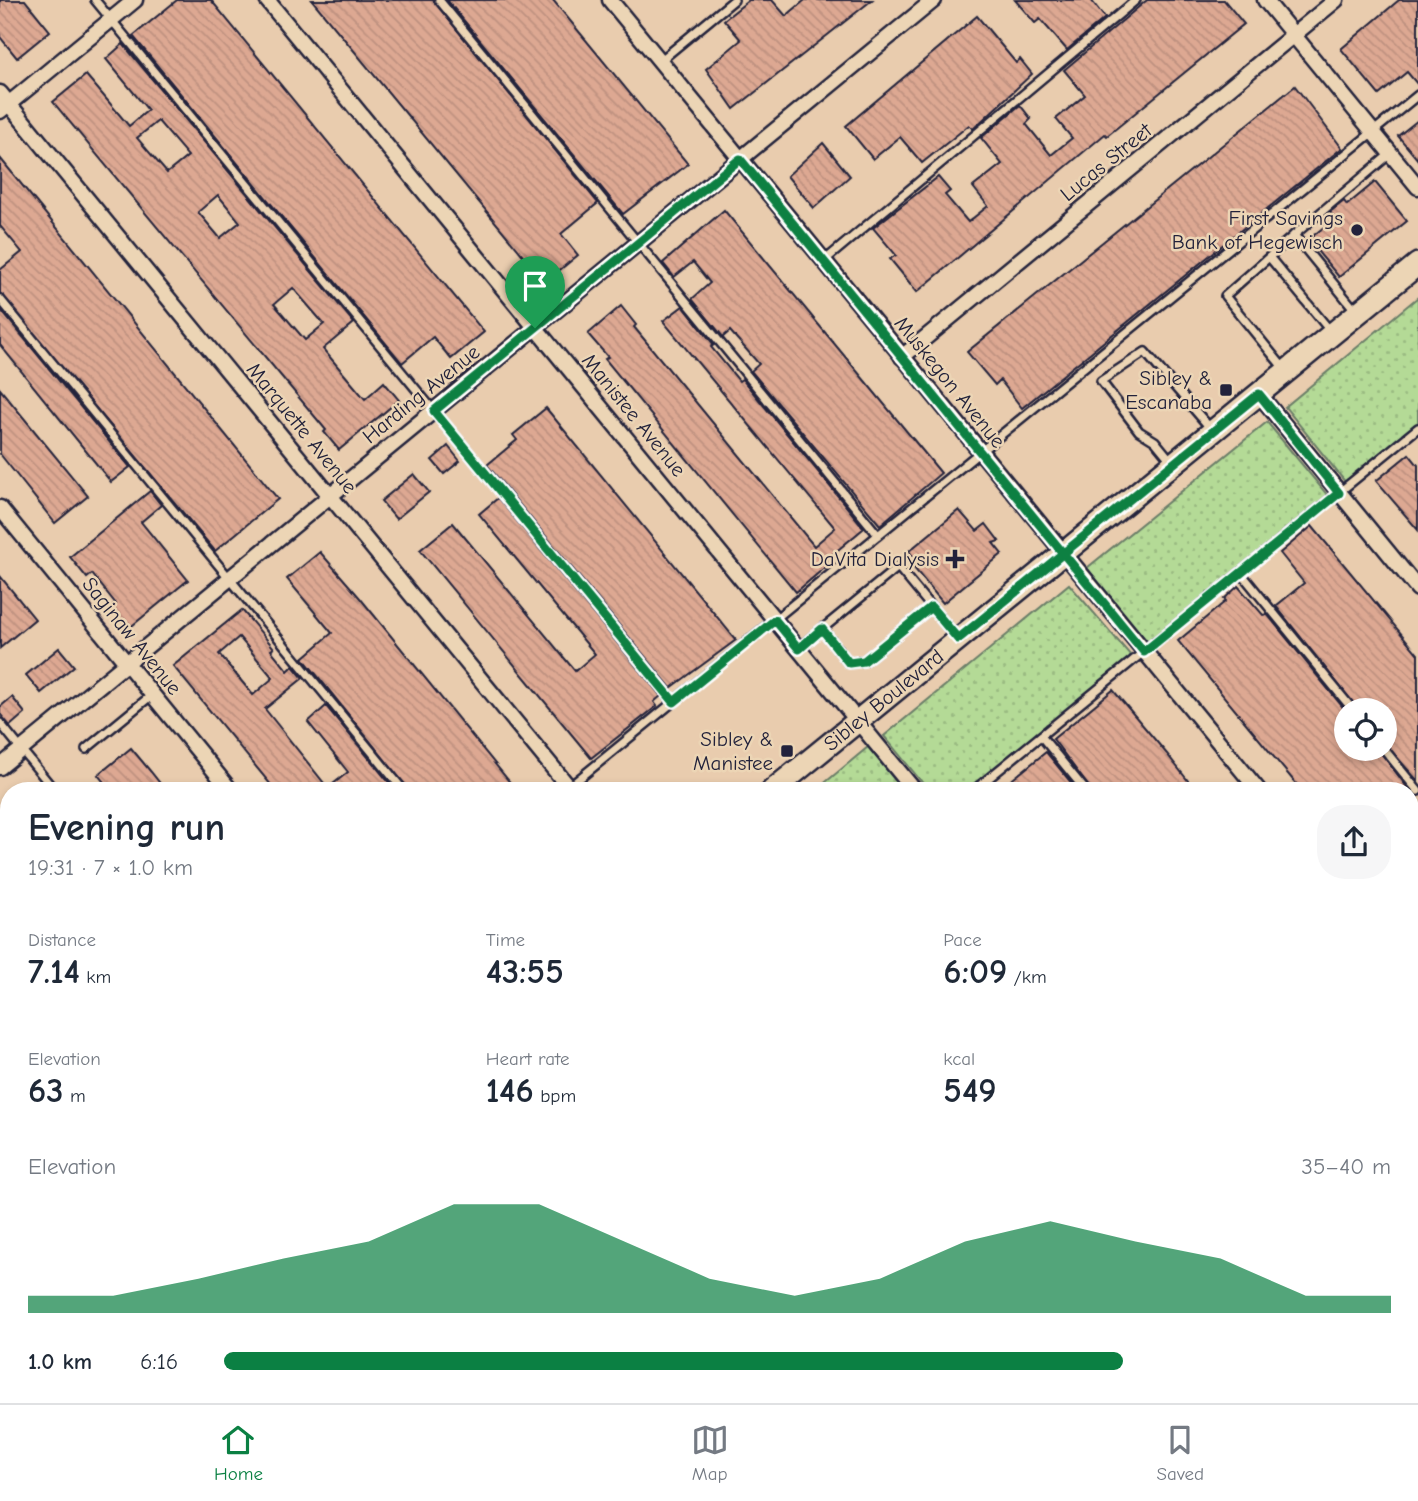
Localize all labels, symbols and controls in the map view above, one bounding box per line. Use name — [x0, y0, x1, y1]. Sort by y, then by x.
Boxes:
street label: Lucas Street — [1056, 117, 1157, 206]
place label: First Savings Bank of Hegewisch — [1172, 206, 1343, 254]
marker: First Savings Bank of Hegewisch — [1349, 222, 1365, 238]
pin — [505, 256, 565, 328]
icon: arrive — [516, 267, 554, 305]
street label: Muskegon Avenue — [890, 311, 1010, 453]
street label: Harding Avenue — [358, 340, 484, 448]
street label: Manistee Avenue — [577, 349, 691, 481]
street label: Marquette Avenue — [242, 358, 362, 498]
place label: Sibley & Escanaba — [1125, 366, 1212, 414]
marker: Sibley & Escanaba — [1218, 382, 1234, 398]
place label: DaVita Dialysis — [811, 547, 939, 571]
marker: DaVita Dialysis — [945, 549, 965, 569]
street label: Saginaw Avenue — [77, 572, 187, 700]
street label: Sibley Boulevard — [819, 644, 948, 756]
map controls — [1334, 698, 1397, 761]
button: locate — [1334, 698, 1397, 761]
place label: Sibley & Manistee — [693, 727, 773, 775]
marker: Sibley & Manistee — [779, 743, 795, 759]
button: share — [1317, 805, 1391, 879]
text: Evening run — [28, 806, 225, 850]
text: 19:31 · 7 × 1.0 km — [28, 854, 193, 881]
text: Distance — [28, 929, 96, 951]
text: Time — [486, 929, 525, 951]
text: Pace — [943, 929, 982, 951]
text: 7.14 — [28, 951, 80, 992]
text: 43:55 — [486, 951, 564, 992]
text: 6:09 — [943, 951, 1007, 992]
text: km — [80, 966, 111, 988]
text: /km — [1007, 966, 1047, 988]
text: Elevation — [28, 1048, 101, 1070]
text: Heart rate — [486, 1048, 569, 1070]
text: kcal — [943, 1048, 975, 1070]
text: 63 — [28, 1070, 64, 1111]
text: 146 — [486, 1070, 534, 1111]
text: 549 — [943, 1070, 997, 1111]
text: m — [64, 1085, 86, 1107]
text: bpm — [534, 1085, 576, 1107]
text: Elevation — [28, 1153, 116, 1180]
text: 35–40 m — [1301, 1153, 1391, 1180]
text: 1.0 km — [28, 1348, 92, 1375]
text: 6:16 — [140, 1348, 178, 1375]
tab: Home — [214, 1421, 263, 1485]
tab: Map — [691, 1421, 729, 1485]
tab: Saved — [1157, 1421, 1204, 1485]

